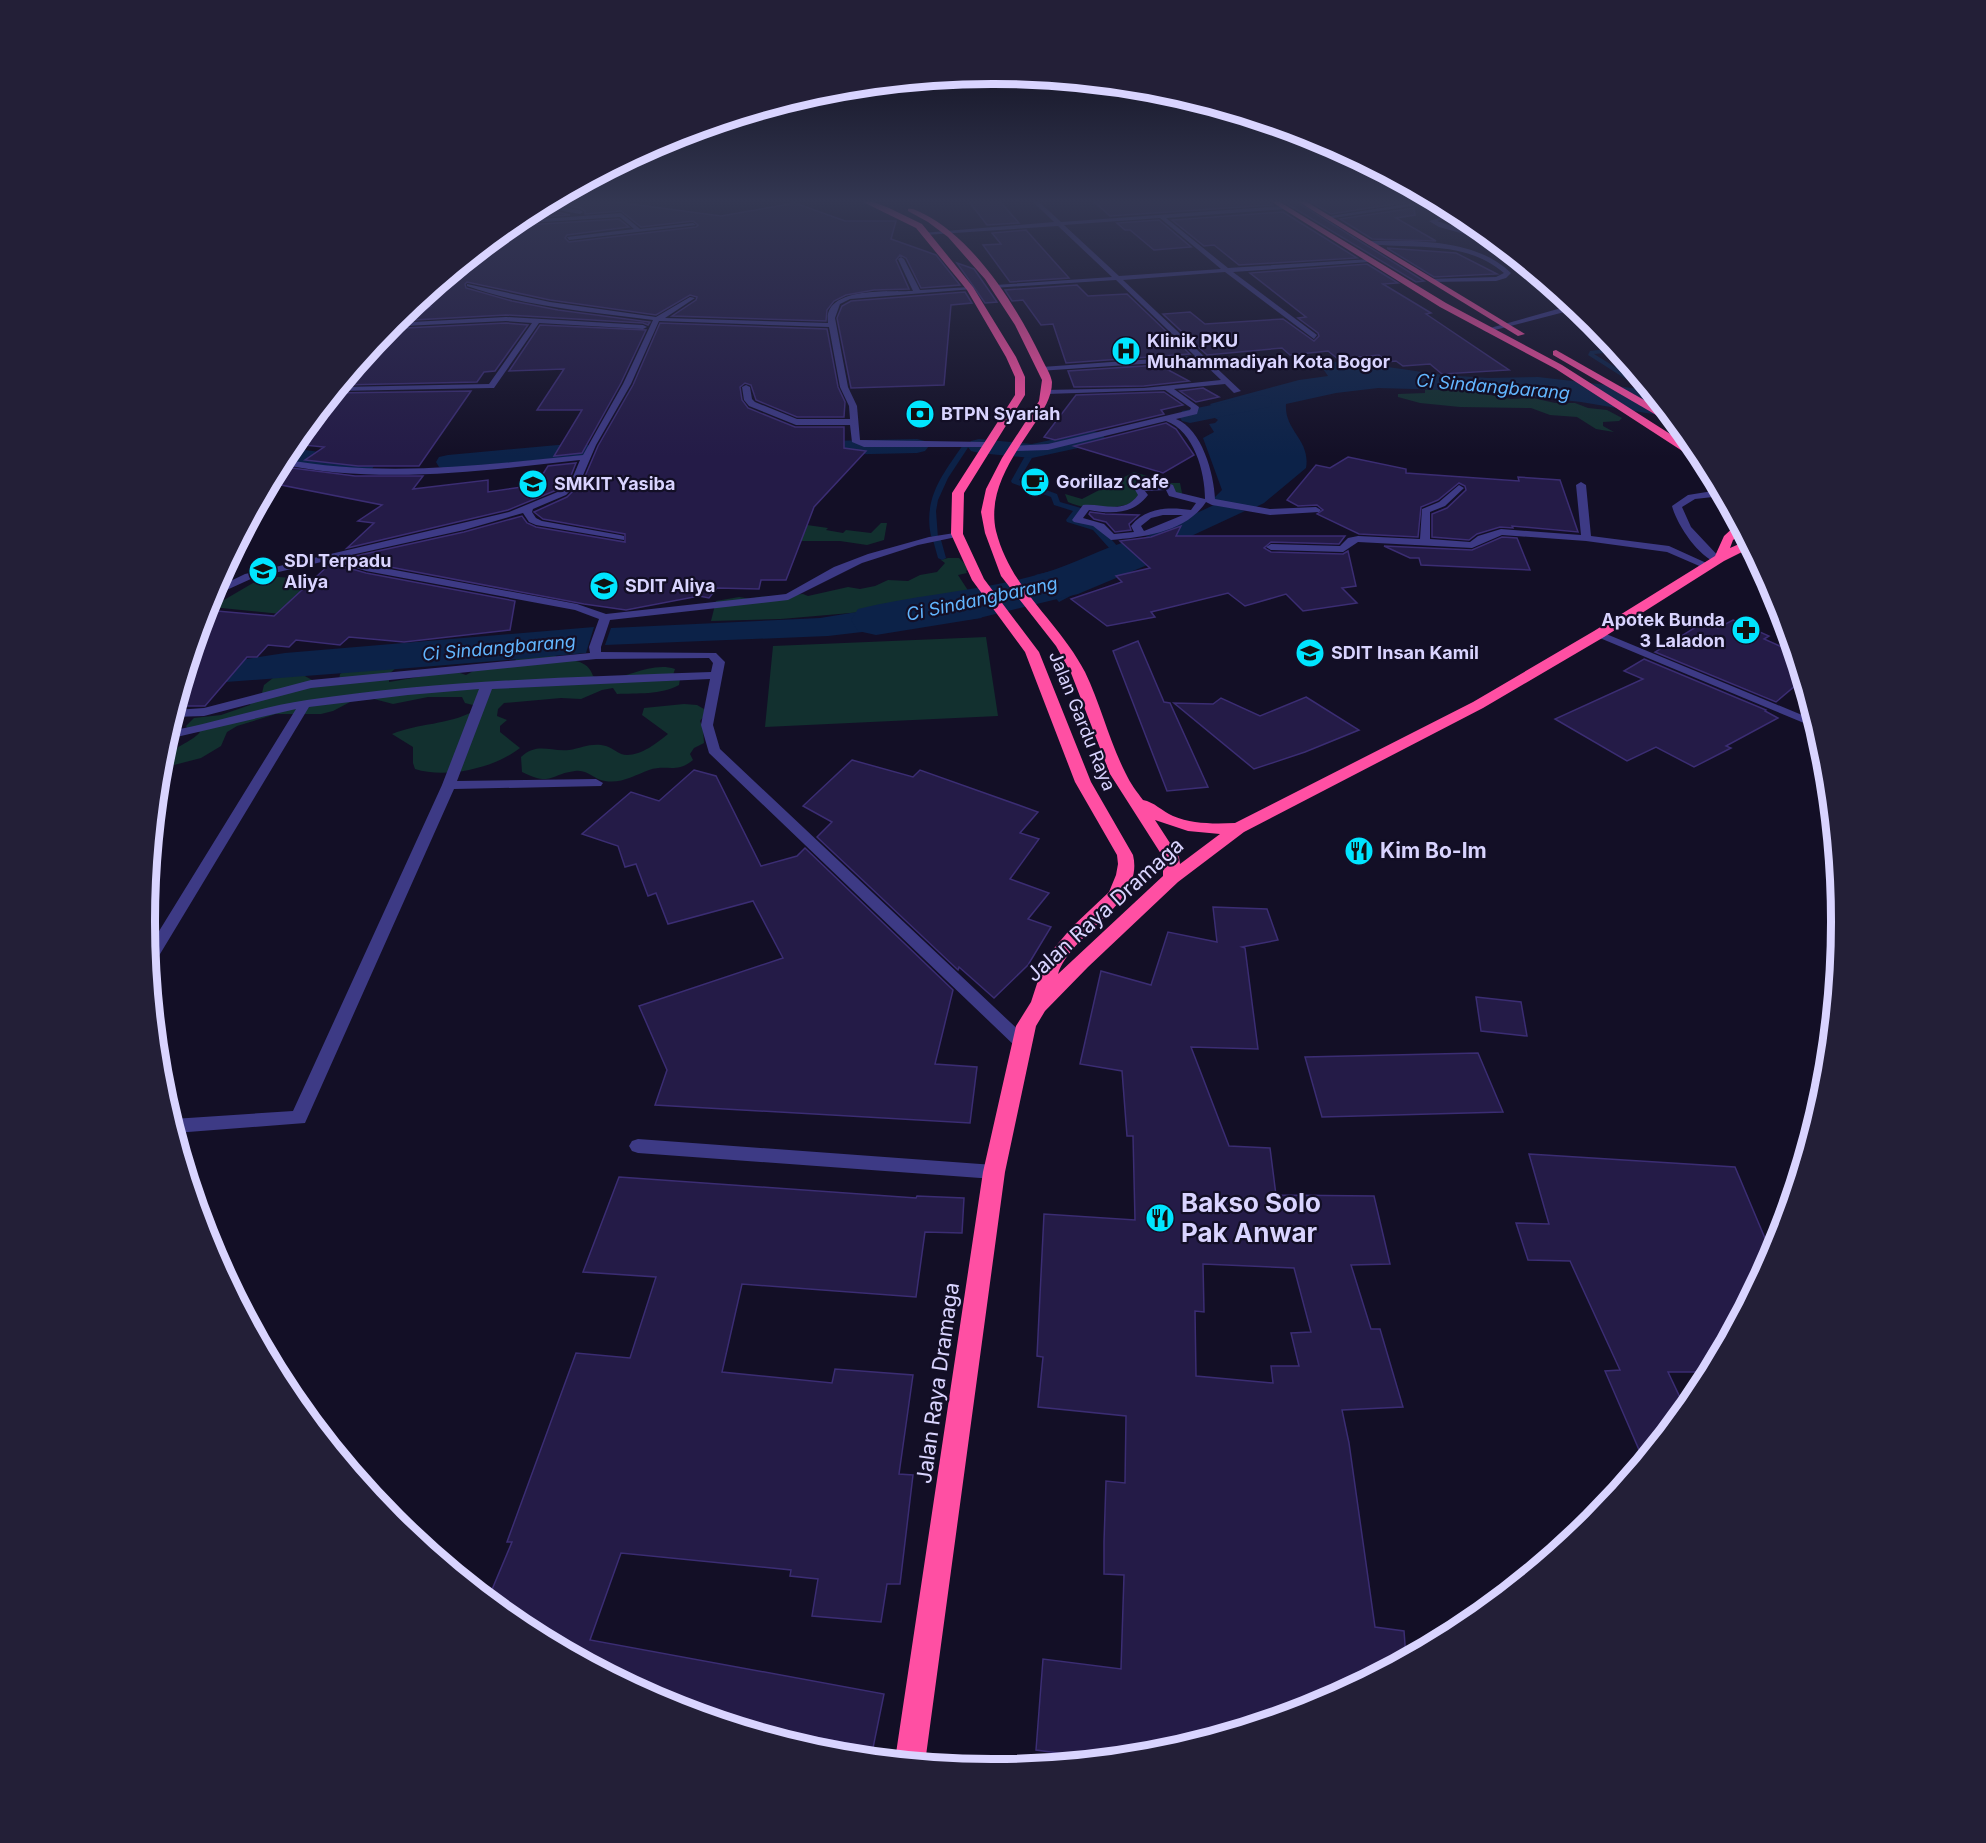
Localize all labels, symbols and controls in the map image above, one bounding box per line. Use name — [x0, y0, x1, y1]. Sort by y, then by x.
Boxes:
place label: Klinik PKU Muhammadiyah Kota Bogor — [1147, 330, 1390, 372]
hospital icon: Klinik PKU Muhammadiyah Kota Bogor — [1110, 335, 1142, 367]
water label: Ci Sindangbarang — [1415, 369, 1571, 404]
bank icon: BTPN Syariah — [904, 398, 936, 430]
place label: BTPN Syariah — [941, 403, 1060, 424]
cafe icon: Gorillaz Cafe — [1019, 466, 1051, 498]
school or university icon: SMKIT Yasiba — [517, 468, 549, 500]
place label: Gorillaz Cafe — [1056, 471, 1169, 492]
place label: SMKIT Yasiba — [554, 473, 676, 494]
place label: SDI Terpadu Aliya — [284, 550, 391, 592]
school or university icon: SDI Terpadu Aliya — [247, 555, 279, 587]
school or university icon: SDIT Aliya — [588, 570, 620, 602]
water label: Ci Sindangbarang — [904, 572, 1059, 625]
place label: SDIT Aliya — [625, 575, 715, 596]
place label: Apotek Bunda 3 Laladon — [1601, 609, 1725, 651]
pharmacy icon: Apotek Bunda 3 Laladon — [1730, 614, 1762, 646]
water label: Ci Sindangbarang — [421, 630, 577, 665]
school or university icon: SDIT Insan Kamil — [1294, 637, 1326, 669]
place label: SDIT Insan Kamil — [1331, 642, 1479, 663]
street label: Jalan Gardu Raya — [1045, 648, 1120, 794]
street label: Jalan Raya Dramaga — [1021, 832, 1188, 987]
restaurant icon: Kim Bo-Im — [1343, 835, 1375, 867]
place label: Kim Bo-Im — [1380, 838, 1487, 863]
place label: Bakso Solo Pak Anwar — [1181, 1187, 1321, 1248]
restaurant icon: Bakso Solo Pak Anwar — [1144, 1202, 1176, 1234]
street label: Jalan Raya Dramaga — [911, 1281, 964, 1485]

